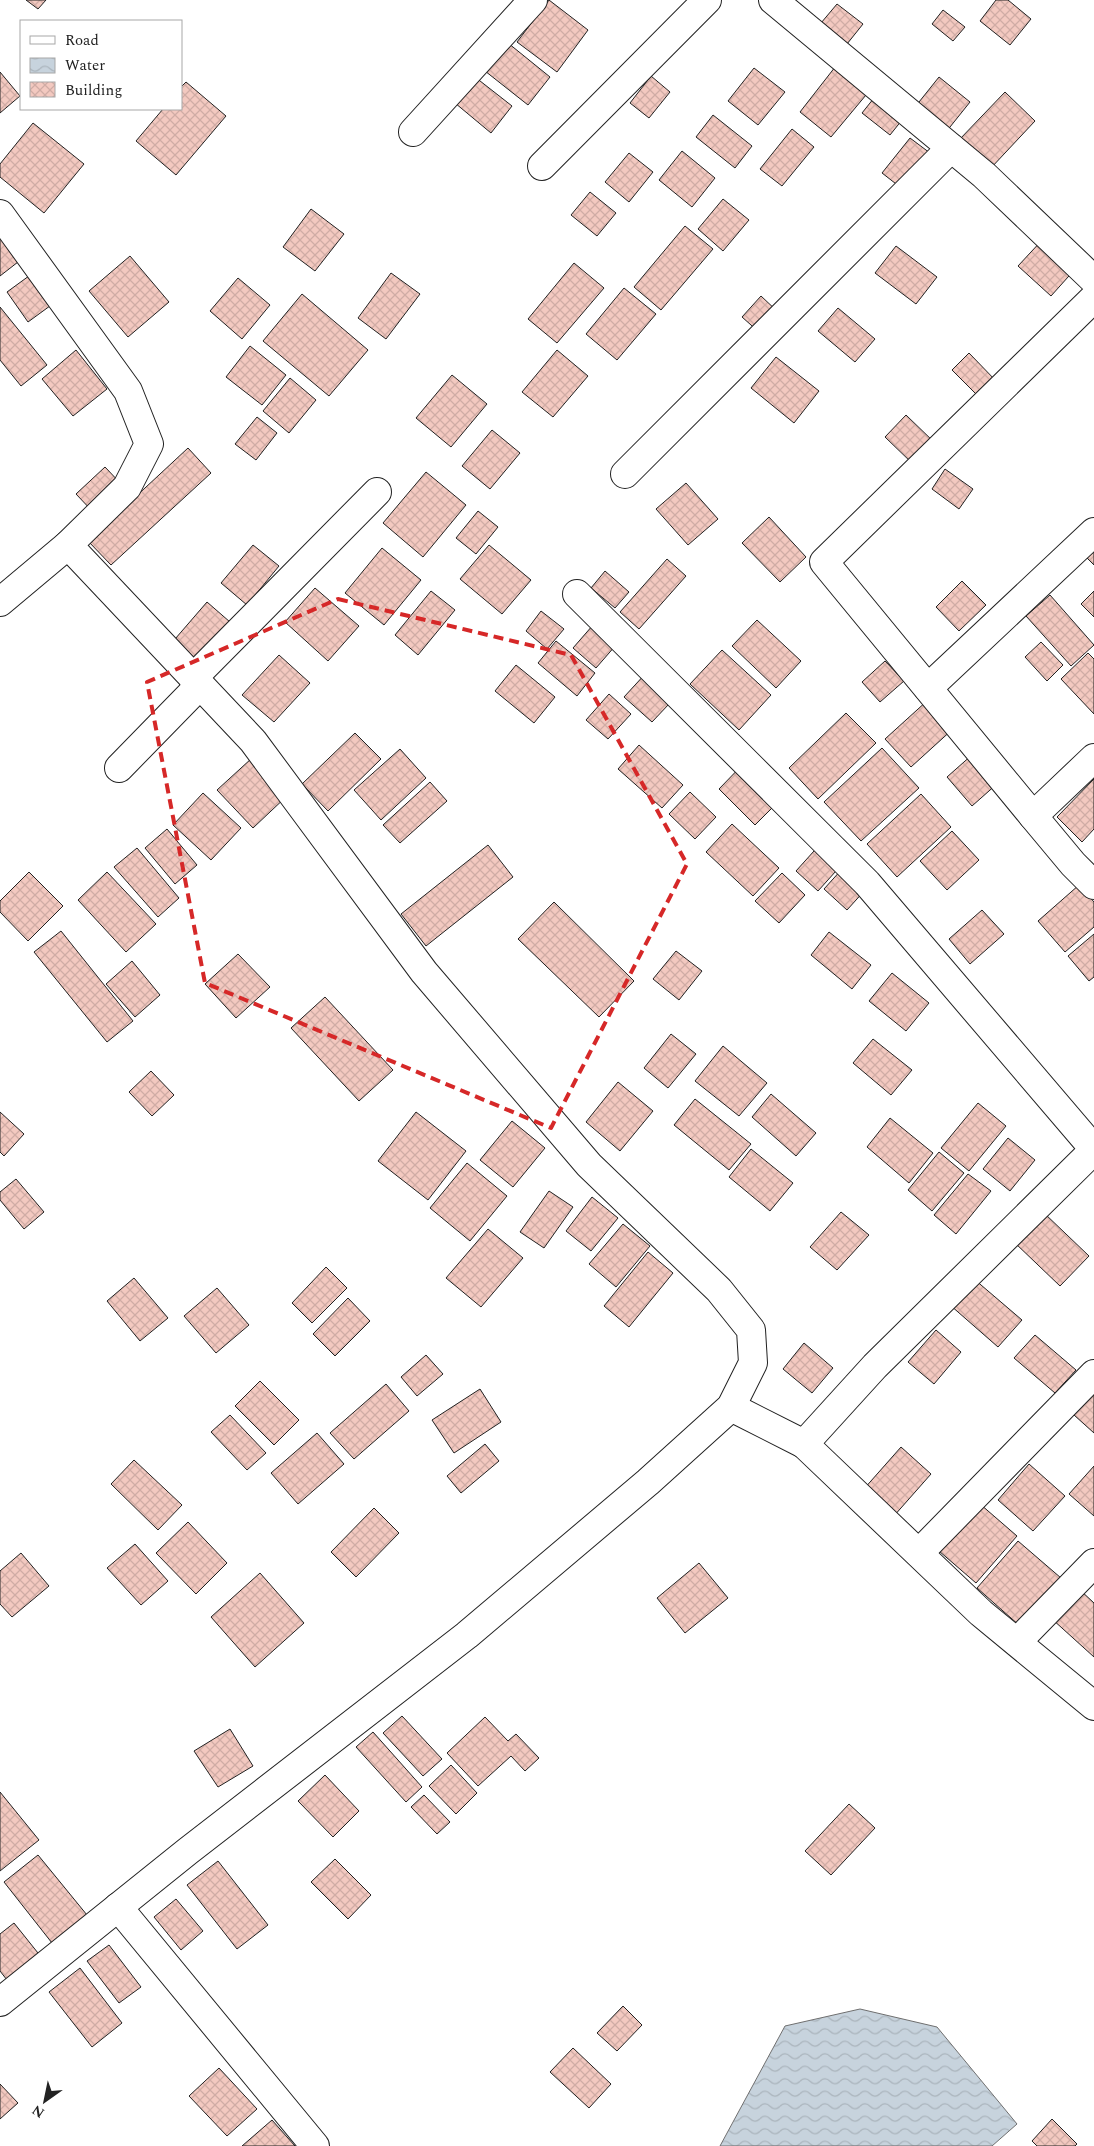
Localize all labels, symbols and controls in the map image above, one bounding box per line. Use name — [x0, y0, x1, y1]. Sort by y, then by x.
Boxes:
legend — [20, 20, 182, 110]
text: Road — [65, 29, 99, 52]
text: Water — [65, 54, 105, 77]
text: Building — [65, 79, 122, 102]
north arrow — [20, 2076, 70, 2126]
text: N — [28, 2100, 49, 2123]

